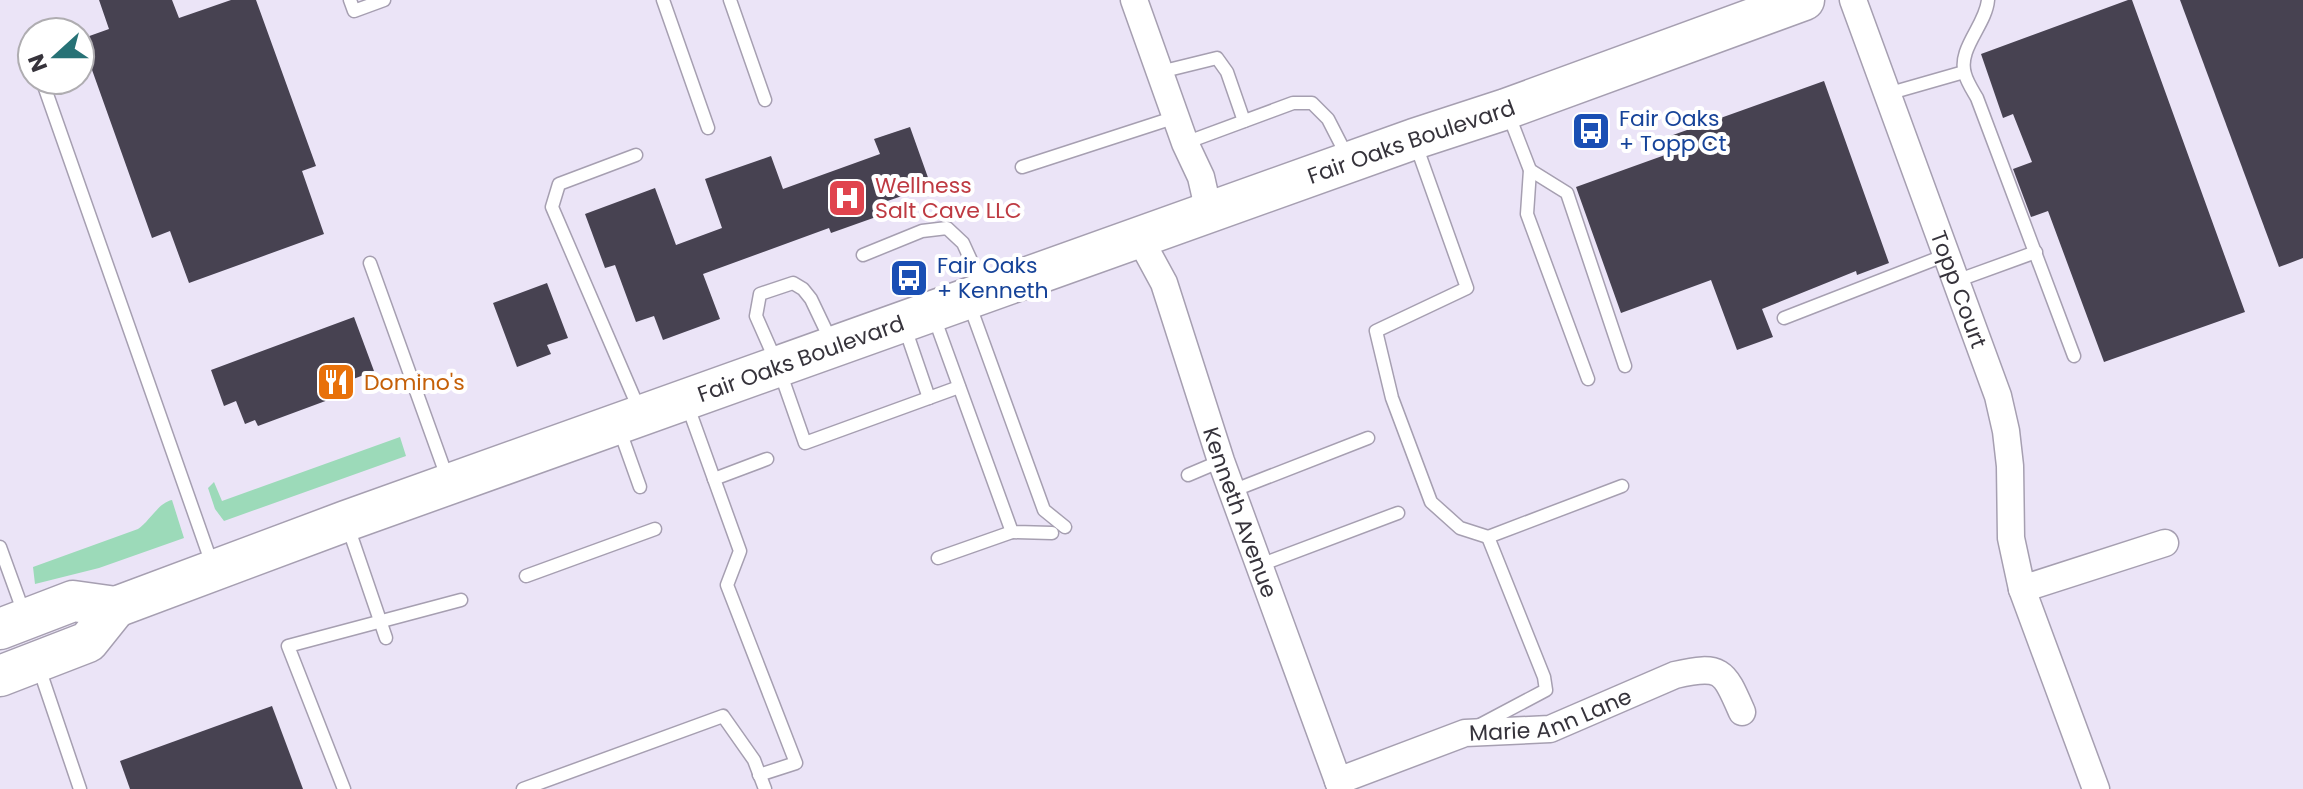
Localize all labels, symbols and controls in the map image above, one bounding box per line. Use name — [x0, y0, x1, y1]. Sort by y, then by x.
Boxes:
north arrow — [16, 16, 96, 96]
text: N — [20, 50, 55, 76]
street label: Fair Oaks Boulevard — [1303, 92, 1520, 192]
place label: Fair Oaks + Topp Ct — [1619, 103, 1727, 159]
bus stop icon: Fair Oaks + Topp Ct — [1570, 110, 1612, 152]
place label: Wellness Salt Cave LLC — [875, 170, 1022, 226]
hospital icon: Wellness Salt Cave LLC — [826, 177, 868, 219]
street label: Topp Court — [1923, 226, 1994, 352]
place label: Fair Oaks + Kenneth — [937, 250, 1049, 306]
bus stop icon: Fair Oaks + Kenneth — [888, 257, 930, 299]
street label: Fair Oaks Boulevard — [693, 308, 908, 410]
restaurant icon: Domino's — [315, 361, 357, 403]
place label: Domino's — [364, 367, 465, 398]
street label: Kenneth Avenue — [1195, 423, 1285, 602]
street label: Marie Ann Lane — [1469, 681, 1636, 749]

